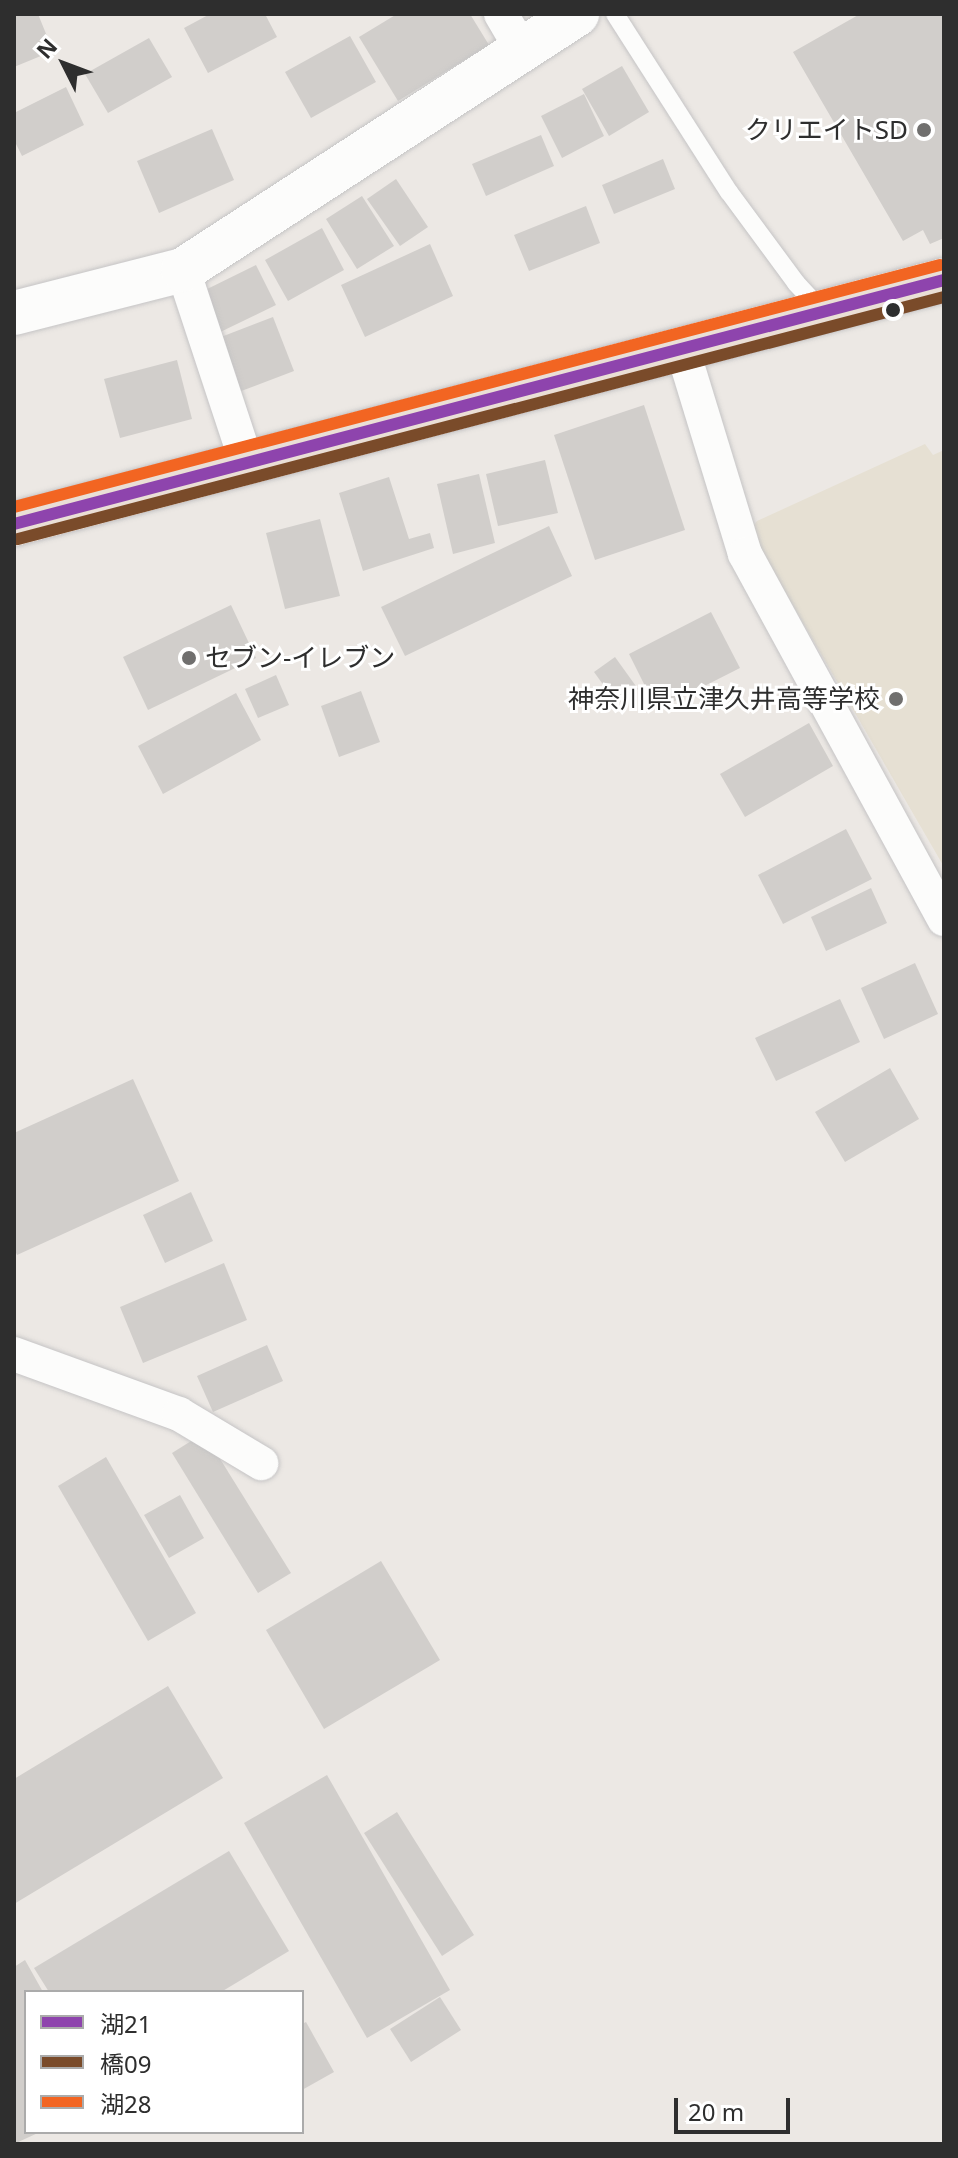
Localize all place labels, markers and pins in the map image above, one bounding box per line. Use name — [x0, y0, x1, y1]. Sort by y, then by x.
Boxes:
place label: クリエイトSD — [745, 114, 908, 146]
marker: クリエイトSD — [915, 121, 933, 139]
unlabelled marker — [885, 302, 901, 318]
place label: セブン-イレブン — [205, 642, 395, 674]
marker: セブン-イレブン — [180, 649, 198, 667]
place label: 神奈川県立津久井高等学校 — [568, 683, 880, 715]
marker: 神奈川県立津久井高等学校 — [887, 690, 905, 708]

